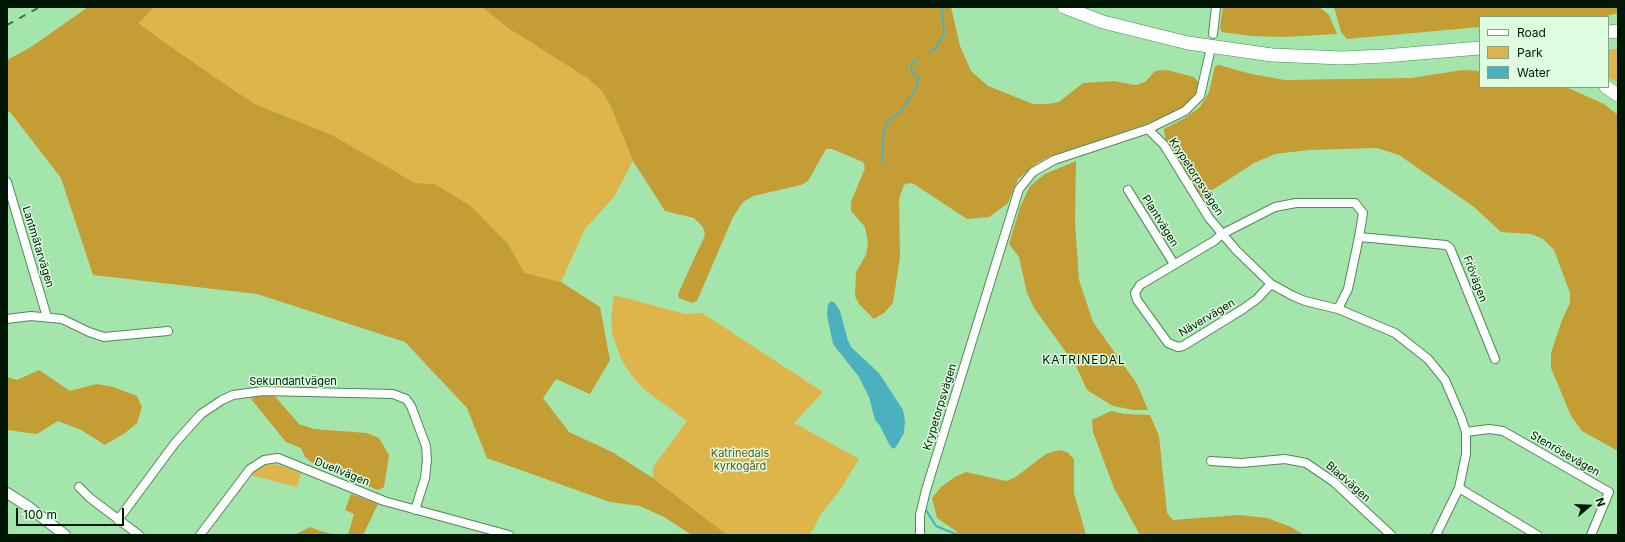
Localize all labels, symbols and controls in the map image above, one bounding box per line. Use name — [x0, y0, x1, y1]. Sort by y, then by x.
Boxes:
legend — [1479, 16, 1609, 88]
text: Road — [1517, 25, 1546, 40]
text: Park — [1517, 45, 1543, 60]
text: Water — [1517, 65, 1550, 80]
street label: Krypetorpsvägen — [1166, 136, 1226, 218]
street label: Plantvägen — [1139, 193, 1181, 249]
street label: Lantmätarvägen — [19, 205, 57, 289]
street label: Frövägen — [1460, 254, 1490, 304]
street label: Nävervägen — [1177, 296, 1237, 340]
district label: KATRINEDAL — [1042, 353, 1126, 367]
street label: Krypetorpsvägen — [921, 362, 959, 452]
street label: Sekundantvägen — [249, 375, 337, 389]
street label: Stenrösevägen — [1528, 429, 1602, 479]
park label: Katrinedals kyrkogård — [711, 447, 769, 473]
street label: Duellvägen — [313, 455, 371, 489]
street label: Bladvägen — [1323, 459, 1373, 505]
north arrow — [1569, 486, 1609, 526]
text: N — [1592, 496, 1608, 508]
scale bar — [18, 500, 126, 526]
text: 100 m — [23, 507, 57, 522]

